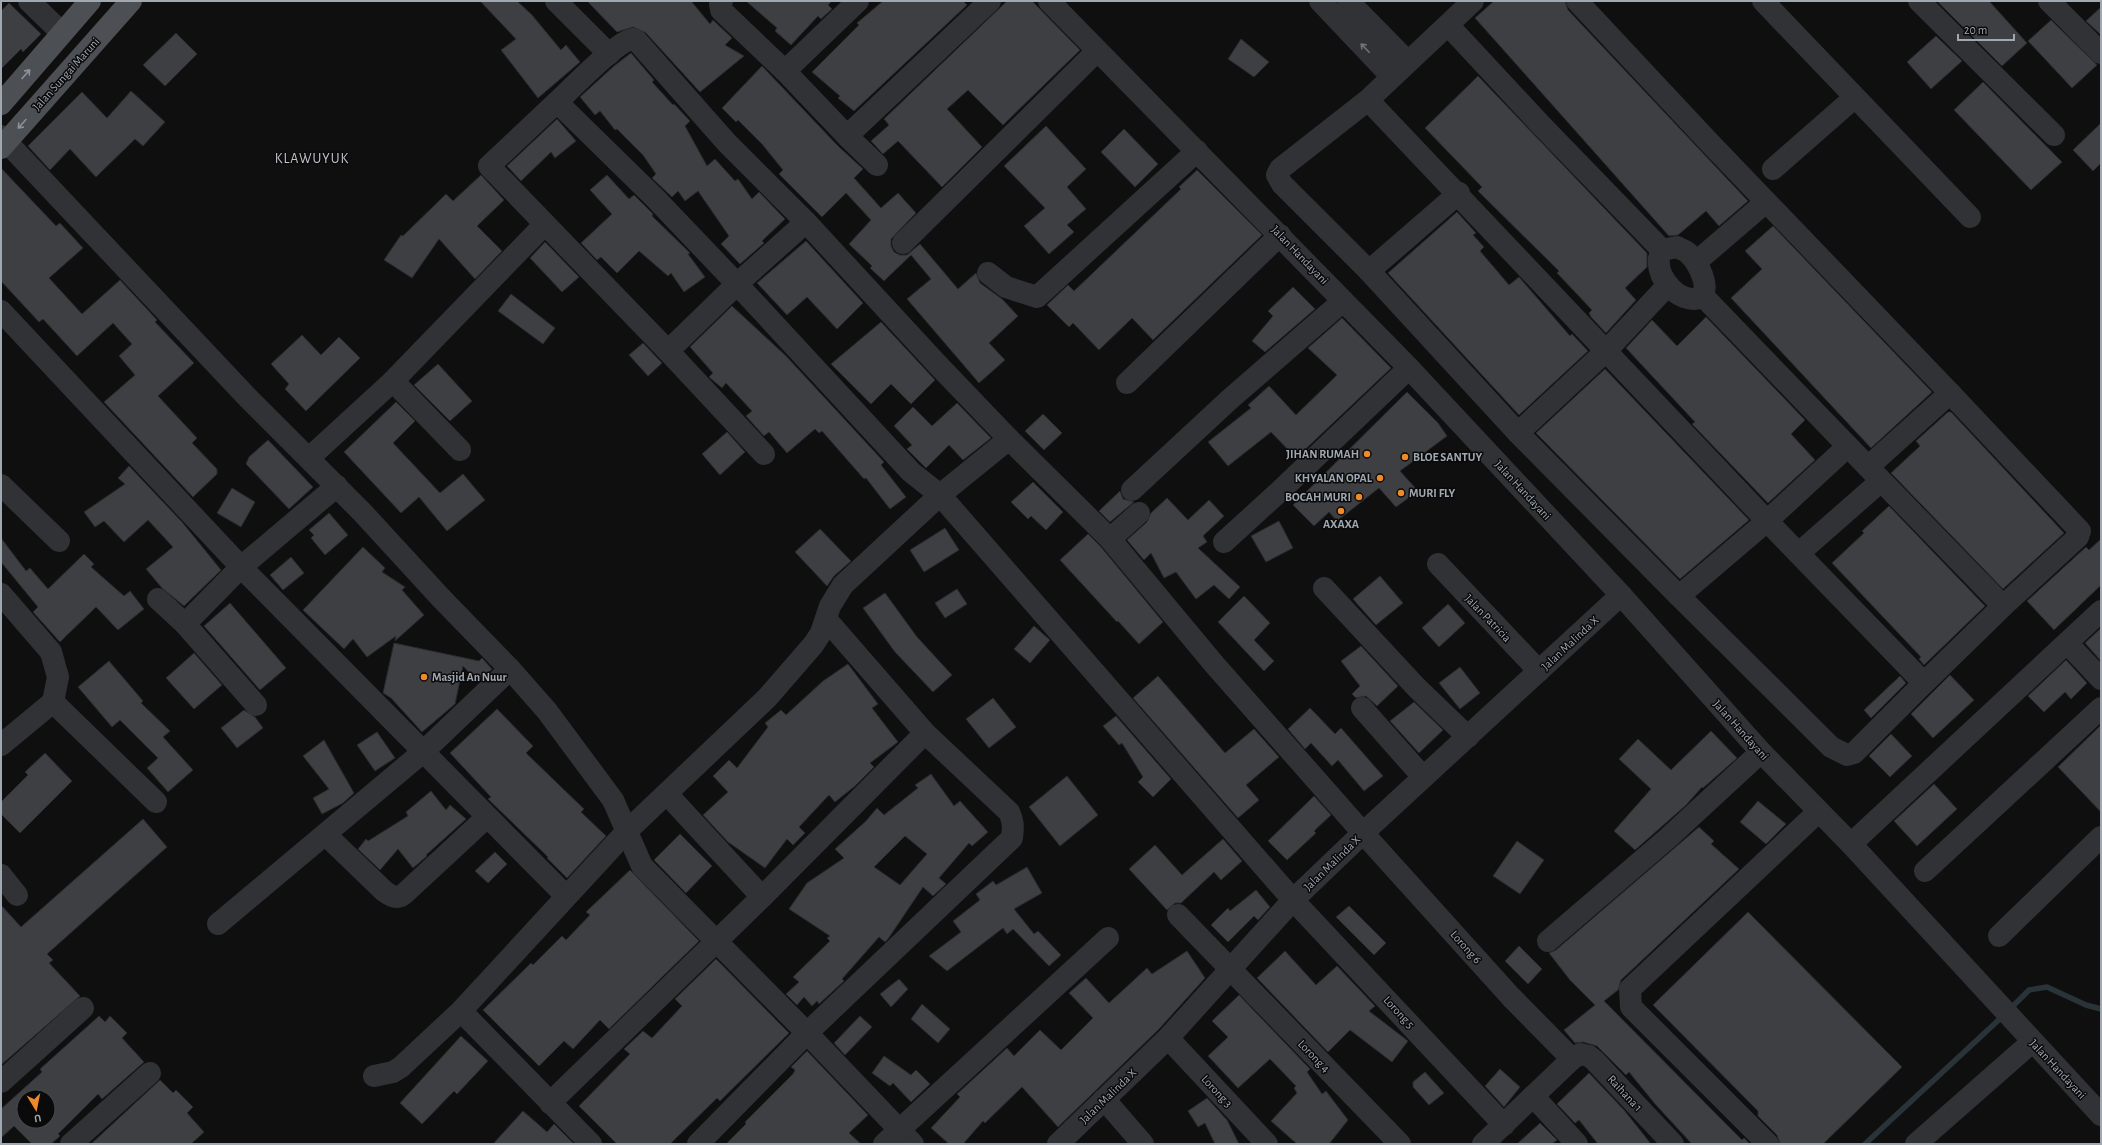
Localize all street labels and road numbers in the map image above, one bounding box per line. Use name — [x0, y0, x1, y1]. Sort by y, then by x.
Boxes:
street label: Jalan Sungai Maruni — [30, 35, 102, 113]
street label: Jalan Handayani — [1268, 223, 1331, 287]
street label: Jalan Handayani — [1492, 458, 1553, 523]
street label: Jalan Patricia — [1463, 592, 1514, 644]
street label: Jalan Malinda X — [1539, 614, 1601, 672]
street label: Jalan Handayani — [1710, 698, 1771, 763]
street label: Jalan Malinda X — [1301, 833, 1363, 893]
street label: Lorong 6 — [1448, 928, 1484, 966]
street label: Lorong 5 — [1381, 994, 1417, 1030]
street label: Lorong 4 — [1296, 1037, 1332, 1075]
street label: Jalan Handayani — [2027, 1037, 2088, 1102]
street label: Jalan Malinda X — [1077, 1066, 1139, 1126]
street label: Lorong 3 — [1199, 1073, 1235, 1109]
street label: Raihana 1 — [1605, 1073, 1645, 1113]

